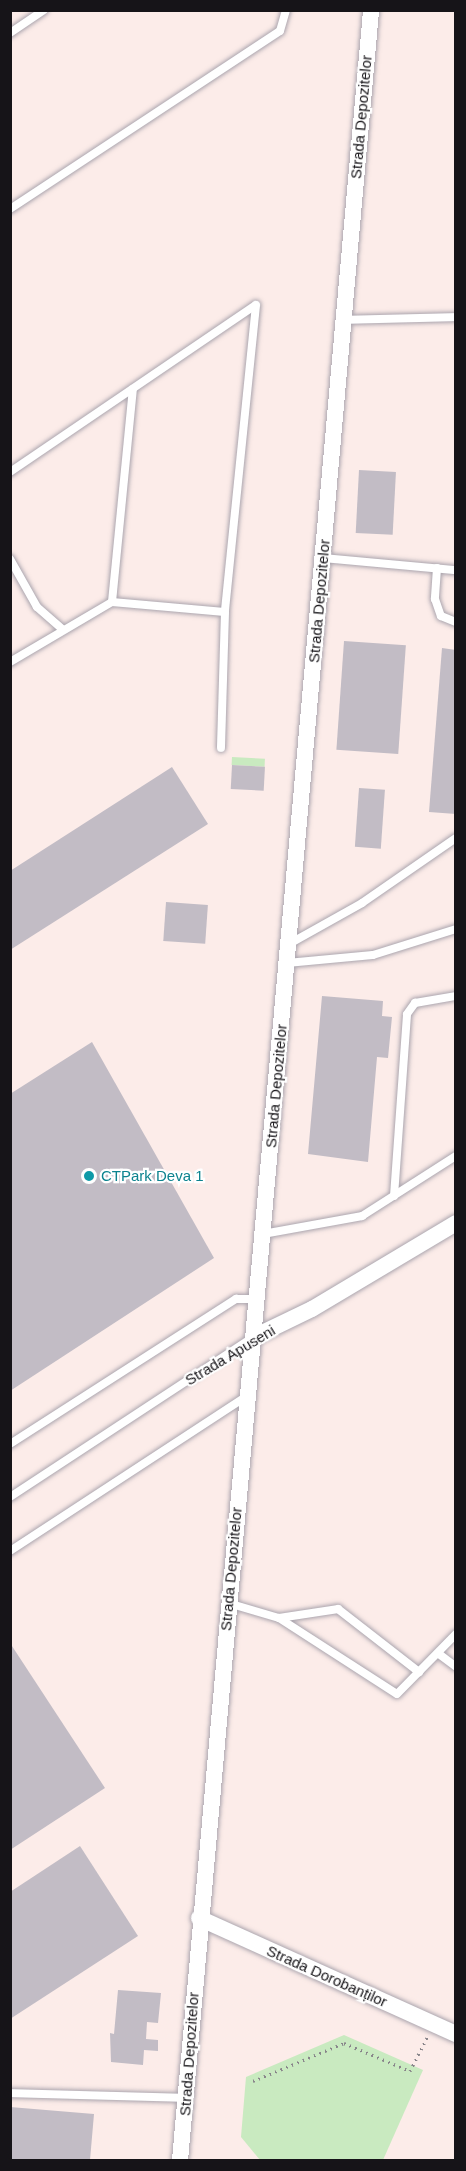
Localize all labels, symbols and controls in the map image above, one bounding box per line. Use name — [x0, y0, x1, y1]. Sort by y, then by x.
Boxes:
street label: Strada Depozitelor — [347, 54, 375, 180]
street label: Strada Depozitelor — [305, 538, 333, 664]
street label: Strada Depozitelor — [262, 1023, 290, 1149]
place label: CTPark Deva 1 — [101, 1167, 204, 1185]
marker: CTPark Deva 1 — [82, 1169, 96, 1183]
street label: Strada Apuseni — [181, 1321, 279, 1389]
street label: Strada Depozitelor — [217, 1506, 245, 1632]
street label: Strada Dorobanților — [264, 1941, 390, 2011]
street label: Strada Depozitelor — [176, 1991, 202, 2117]

